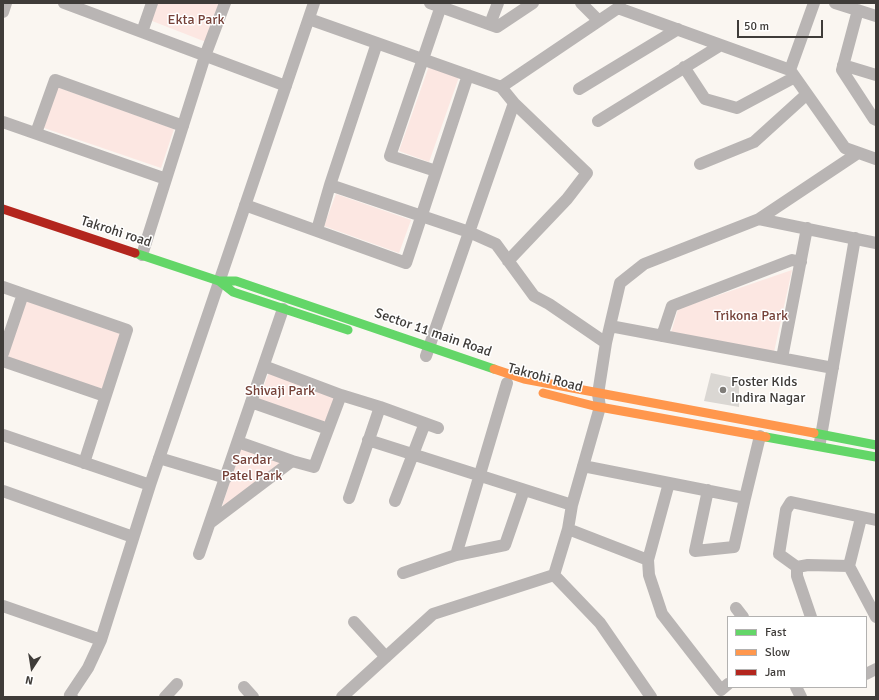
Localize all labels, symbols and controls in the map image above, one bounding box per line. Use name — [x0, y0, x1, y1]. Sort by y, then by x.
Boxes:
park label: Ekta Park — [168, 12, 224, 28]
scale bar — [739, 12, 825, 38]
text: 50 m — [744, 19, 769, 34]
street label: Takrohi road — [79, 213, 153, 251]
street label: Sector 11 main Road — [372, 305, 494, 361]
park label: Trikona Park — [714, 308, 788, 324]
street label: Takrohi Road — [506, 360, 584, 396]
place label: Foster KIds Indira Nagar — [731, 374, 805, 406]
park label: Shivaji Park — [245, 383, 315, 399]
marker: Foster KIds Indira Nagar — [718, 385, 728, 395]
park label: Sardar Patel Park — [222, 452, 282, 484]
legend — [727, 616, 867, 688]
text: Fast — [765, 625, 786, 640]
text: Slow — [765, 645, 790, 660]
north arrow — [12, 648, 52, 688]
text: Jam — [765, 665, 786, 680]
text: N — [24, 673, 34, 687]

